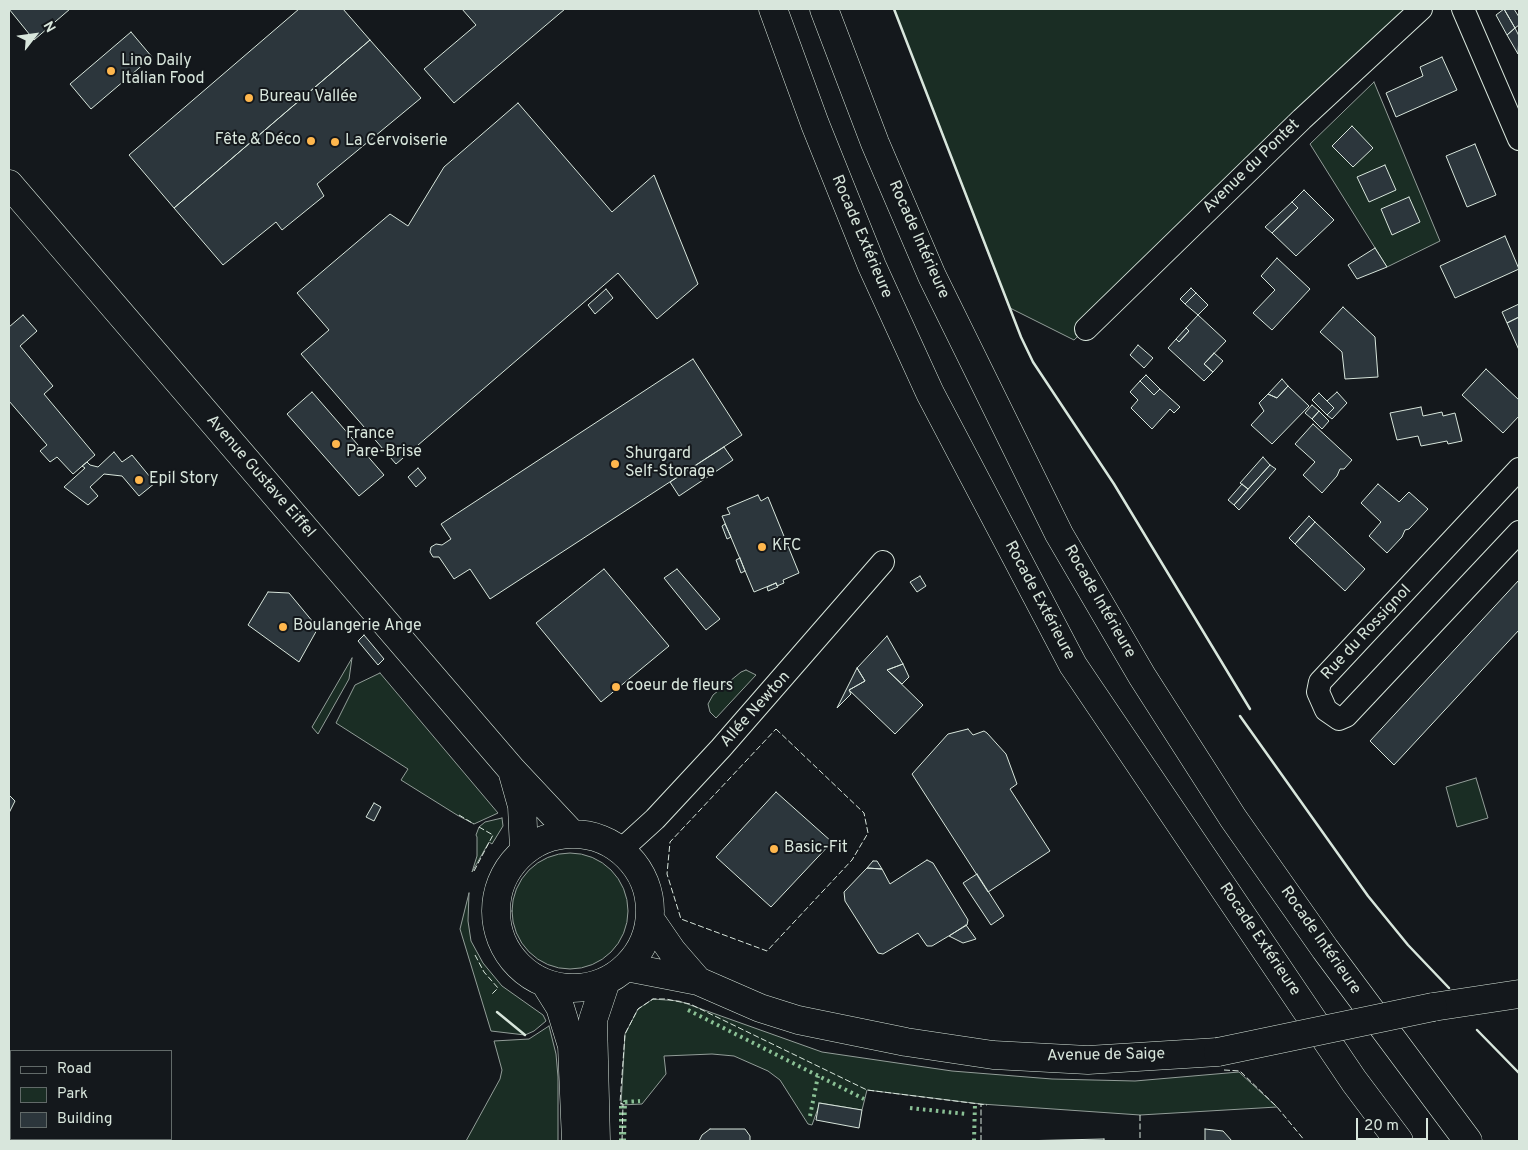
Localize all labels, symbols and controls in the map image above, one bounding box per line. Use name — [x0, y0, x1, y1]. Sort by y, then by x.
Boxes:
north arrow — [10, 10, 60, 60]
text: N — [39, 19, 58, 36]
place label: Lino Daily Italian Food — [121, 52, 205, 90]
marker: Lino Daily Italian Food — [105, 65, 117, 77]
place label: Bureau Vallée — [259, 88, 357, 108]
marker: Bureau Vallée — [243, 92, 255, 104]
street label: Avenue du Pontet — [1200, 116, 1304, 218]
place label: Fête & Déco — [215, 131, 301, 151]
place label: La Cervoiserie — [345, 132, 448, 152]
marker: Fête & Déco — [305, 135, 317, 147]
marker: La Cervoiserie — [329, 136, 341, 148]
street label: Rocade Extérieure — [826, 173, 896, 301]
street label: Rocade Intérieure — [883, 178, 953, 302]
street label: Avenue Gustave Eiffel — [201, 412, 319, 542]
place label: France Pare-Brise — [346, 425, 422, 463]
marker: France Pare-Brise — [330, 438, 342, 450]
place label: Shurgard Self-Storage — [625, 445, 715, 483]
marker: Shurgard Self-Storage — [609, 458, 621, 470]
place label: Epil Story — [149, 470, 219, 490]
marker: Epil Story — [133, 474, 145, 486]
place label: KFC — [772, 537, 801, 557]
street label: Rocade Extérieure — [1000, 538, 1078, 664]
marker: KFC — [756, 541, 768, 553]
street label: Rocade Intérieure — [1059, 542, 1139, 662]
street label: Rue du Rossignol — [1318, 581, 1416, 685]
place label: Boulangerie Ange — [293, 617, 422, 637]
marker: Boulangerie Ange — [277, 621, 289, 633]
street label: Allée Newton — [717, 668, 795, 752]
place label: coeur de fleurs — [626, 677, 733, 697]
marker: coeur de fleurs — [610, 681, 622, 693]
place label: Basic-Fit — [784, 839, 848, 859]
marker: Basic-Fit — [768, 843, 780, 855]
street label: Rocade Extérieure — [1214, 880, 1304, 1000]
street label: Rocade Intérieure — [1276, 883, 1364, 999]
street label: Avenue de Saige — [1047, 1045, 1165, 1067]
legend — [10, 1050, 172, 1140]
text: Road — [57, 1060, 92, 1079]
text: Park — [57, 1085, 88, 1104]
scale bar — [1358, 1108, 1430, 1140]
text: Building — [57, 1110, 112, 1129]
text: 20 m — [1364, 1117, 1399, 1136]

